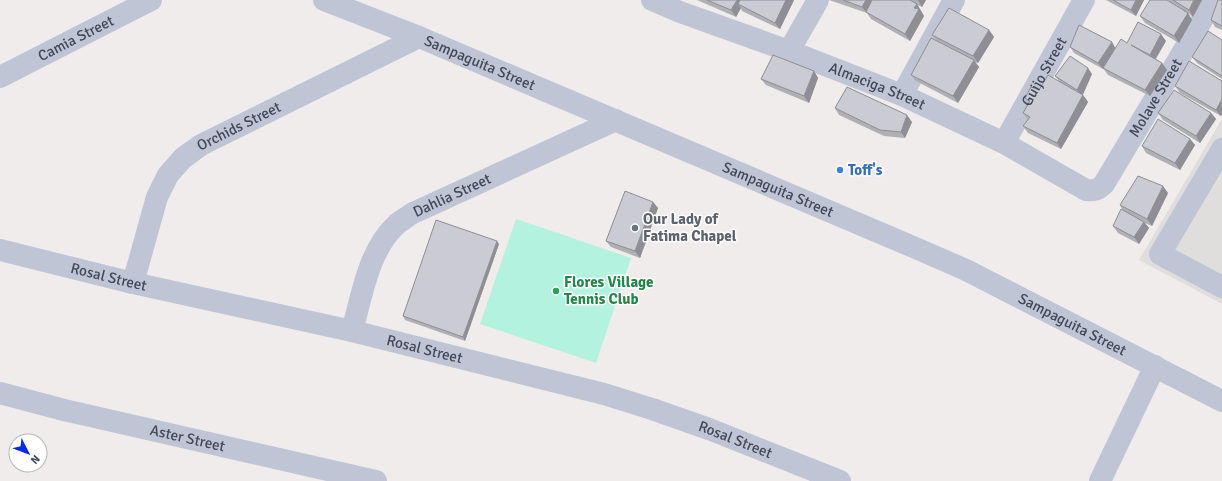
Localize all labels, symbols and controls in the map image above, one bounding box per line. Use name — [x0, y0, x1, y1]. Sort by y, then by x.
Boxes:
street label: Camia Street — [35, 12, 117, 65]
street label: Sampaguita Street — [422, 31, 538, 94]
street label: Guijo Street — [1018, 34, 1071, 109]
street label: Molave Street — [1125, 55, 1186, 140]
street label: Almaciga Street — [826, 58, 928, 114]
street label: Orchids Street — [194, 98, 284, 155]
street label: Sampaguita Street — [720, 158, 836, 221]
place label: Toff's — [848, 161, 883, 179]
marker: Toff's — [835, 165, 845, 175]
street label: Dahlia Street — [410, 170, 494, 221]
place label: Our Lady of Fatima Chapel — [643, 210, 737, 245]
marker: Our Lady of Fatima Chapel — [630, 223, 640, 233]
street label: Rosal Street — [69, 259, 148, 295]
place label: Flores Village Tennis Club — [564, 273, 654, 308]
marker: Flores Village Tennis Club — [551, 286, 561, 296]
street label: Sampaguita Street — [1015, 289, 1129, 360]
street label: Rosal Street — [385, 331, 464, 367]
street label: Rosal Street — [696, 417, 775, 462]
street label: Aster Street — [148, 421, 227, 455]
north arrow — [8, 433, 48, 473]
text: N — [28, 452, 42, 467]

